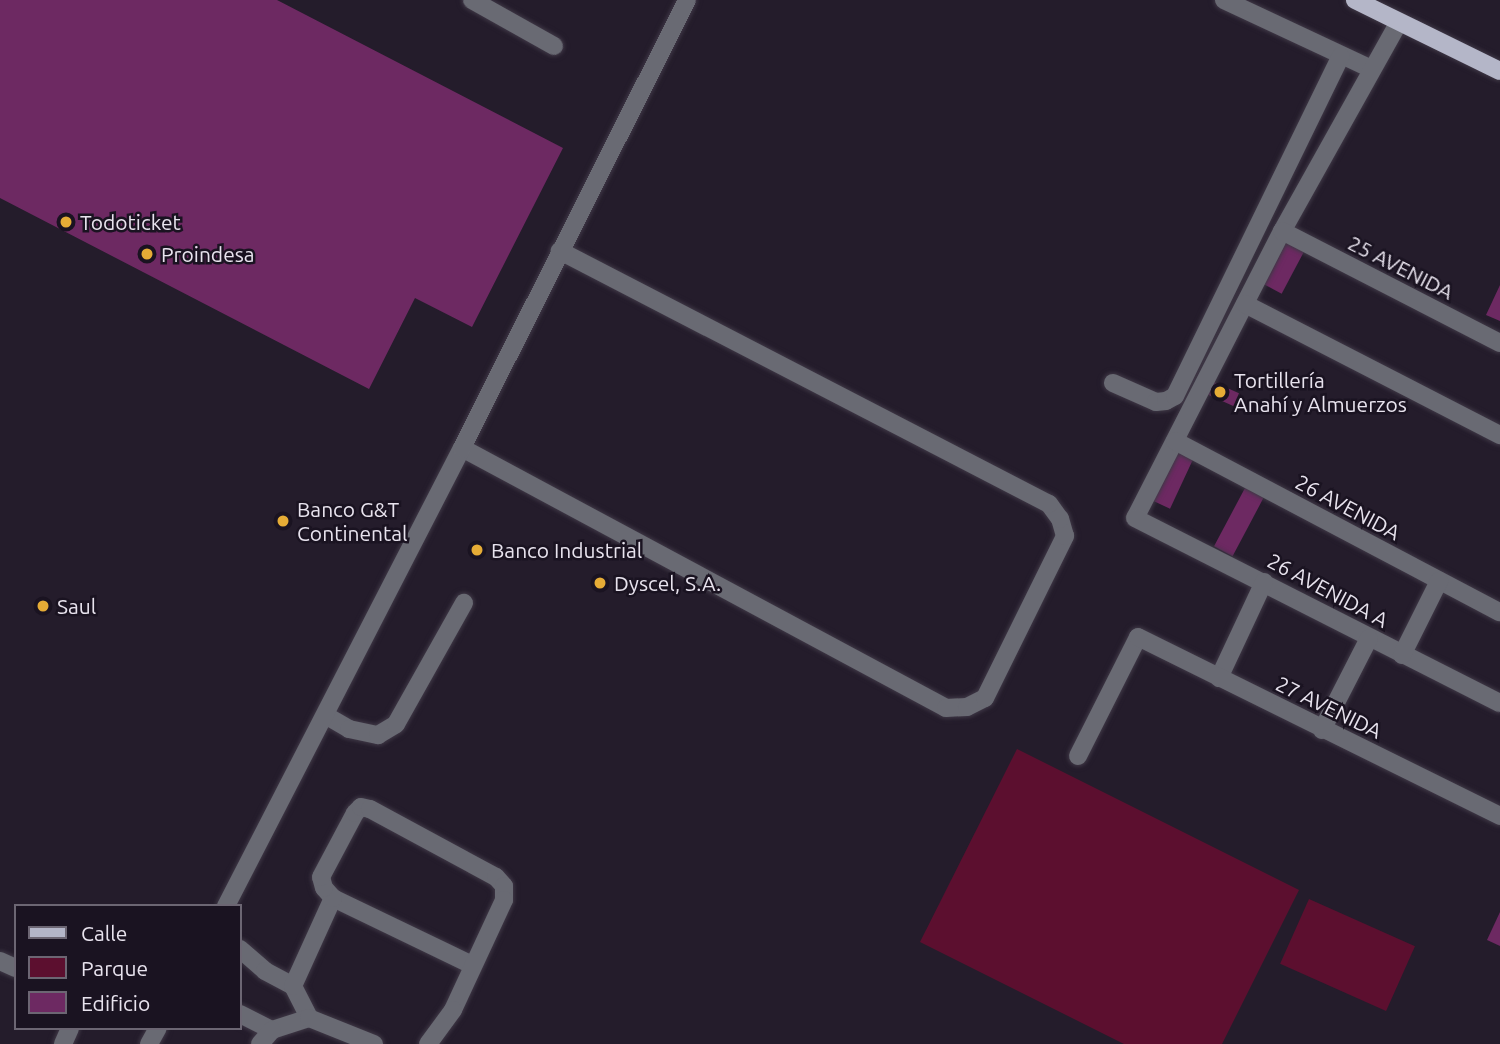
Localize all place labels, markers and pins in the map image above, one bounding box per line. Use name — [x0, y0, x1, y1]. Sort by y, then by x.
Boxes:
place label: Todoticket — [80, 209, 181, 235]
marker: Todoticket — [58, 214, 74, 230]
place label: Proindesa — [161, 241, 255, 267]
marker: Proindesa — [139, 246, 155, 262]
place label: Tortillería Anahí y Almuerzos — [1234, 367, 1407, 417]
marker: Tortillería Anahí y Almuerzos — [1212, 384, 1228, 400]
place label: Banco G&T Continental — [297, 496, 408, 546]
marker: Banco G&T Continental — [275, 513, 291, 529]
place label: Banco Industrial — [491, 537, 642, 563]
marker: Banco Industrial — [469, 542, 485, 558]
place label: Dyscel, S.A. — [614, 570, 721, 596]
marker: Dyscel, S.A. — [592, 575, 608, 591]
place label: Saul — [57, 593, 96, 619]
marker: Saul — [35, 598, 51, 614]

